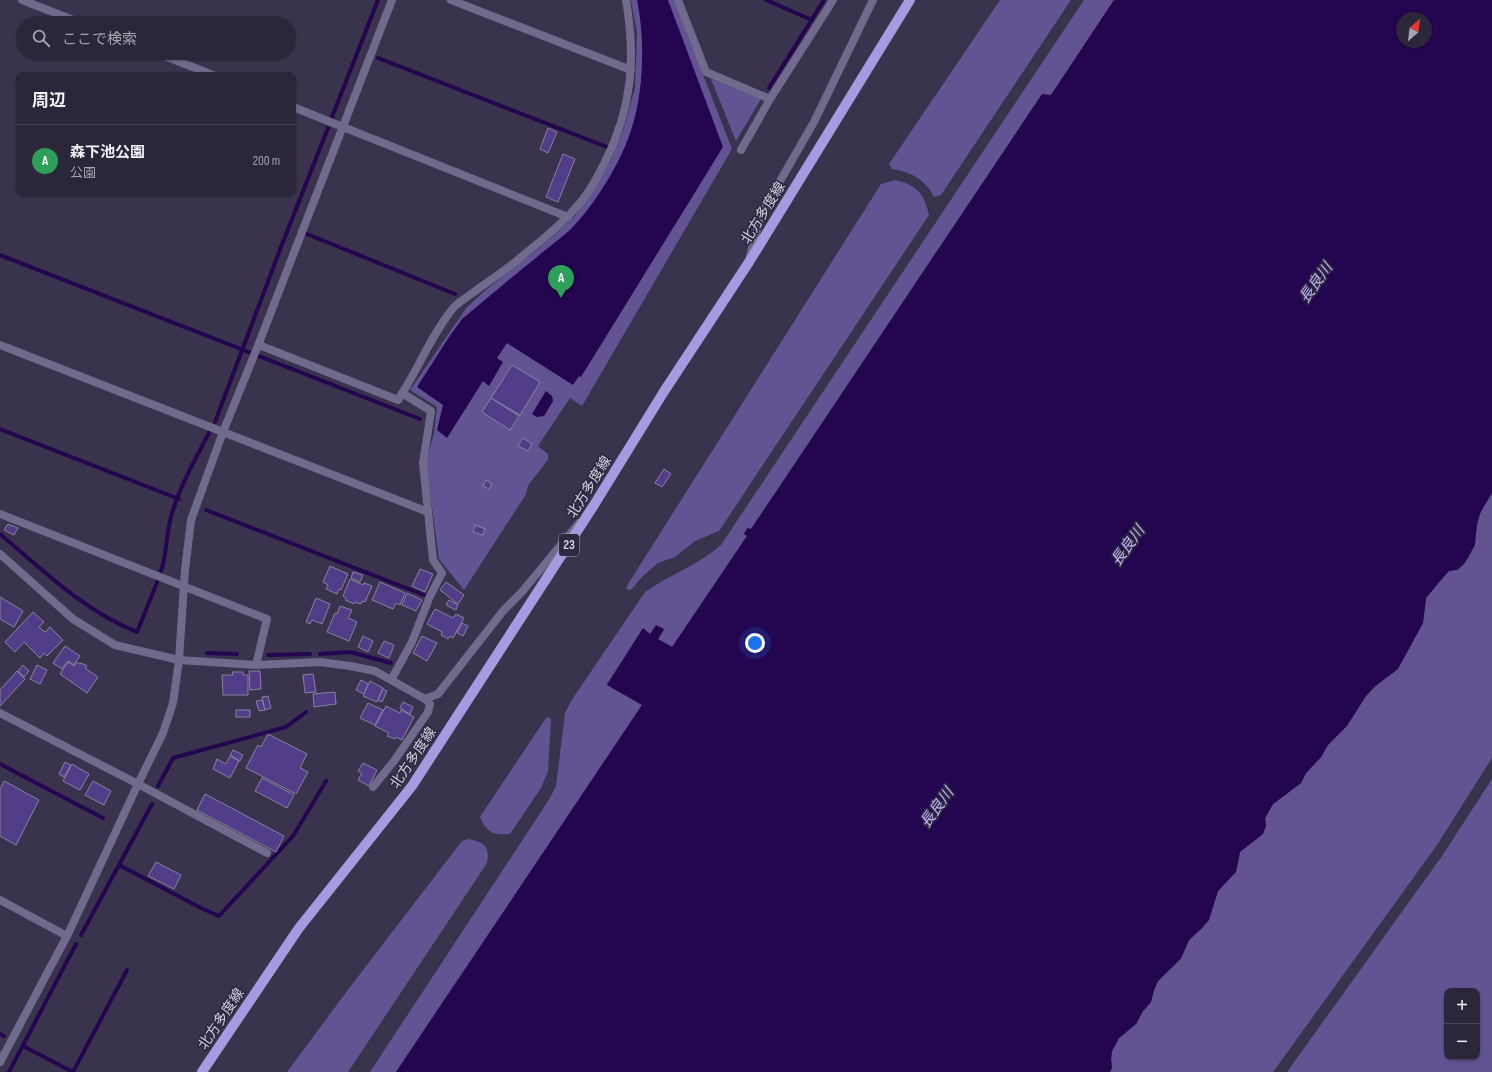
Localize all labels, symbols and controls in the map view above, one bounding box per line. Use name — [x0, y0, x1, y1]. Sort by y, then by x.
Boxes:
north arrow — [1396, 12, 1432, 48]
search box — [16, 16, 296, 60]
icon: search — [30, 27, 52, 49]
text: ここで検索 — [62, 30, 137, 49]
text: 周辺 — [32, 91, 66, 111]
text: 森下池公園 — [70, 143, 145, 162]
text: A — [42, 153, 48, 169]
text: 200 m — [253, 153, 280, 169]
text: 公園 — [70, 165, 96, 181]
street label: 北方多度線 — [737, 179, 789, 247]
water label: 長良川 — [1295, 257, 1338, 307]
pin: A — [548, 265, 574, 298]
street label: 北方多度線 — [563, 453, 615, 521]
water label: 長良川 — [1107, 521, 1150, 570]
road number: 23 — [559, 534, 579, 556]
your location — [745, 633, 765, 653]
street label: 北方多度線 — [386, 724, 440, 792]
water label: 長良川 — [916, 783, 959, 832]
street label: 北方多度線 — [194, 985, 248, 1053]
map controls — [1444, 988, 1480, 1060]
button: + — [1444, 988, 1480, 1024]
button: − — [1444, 1024, 1480, 1060]

